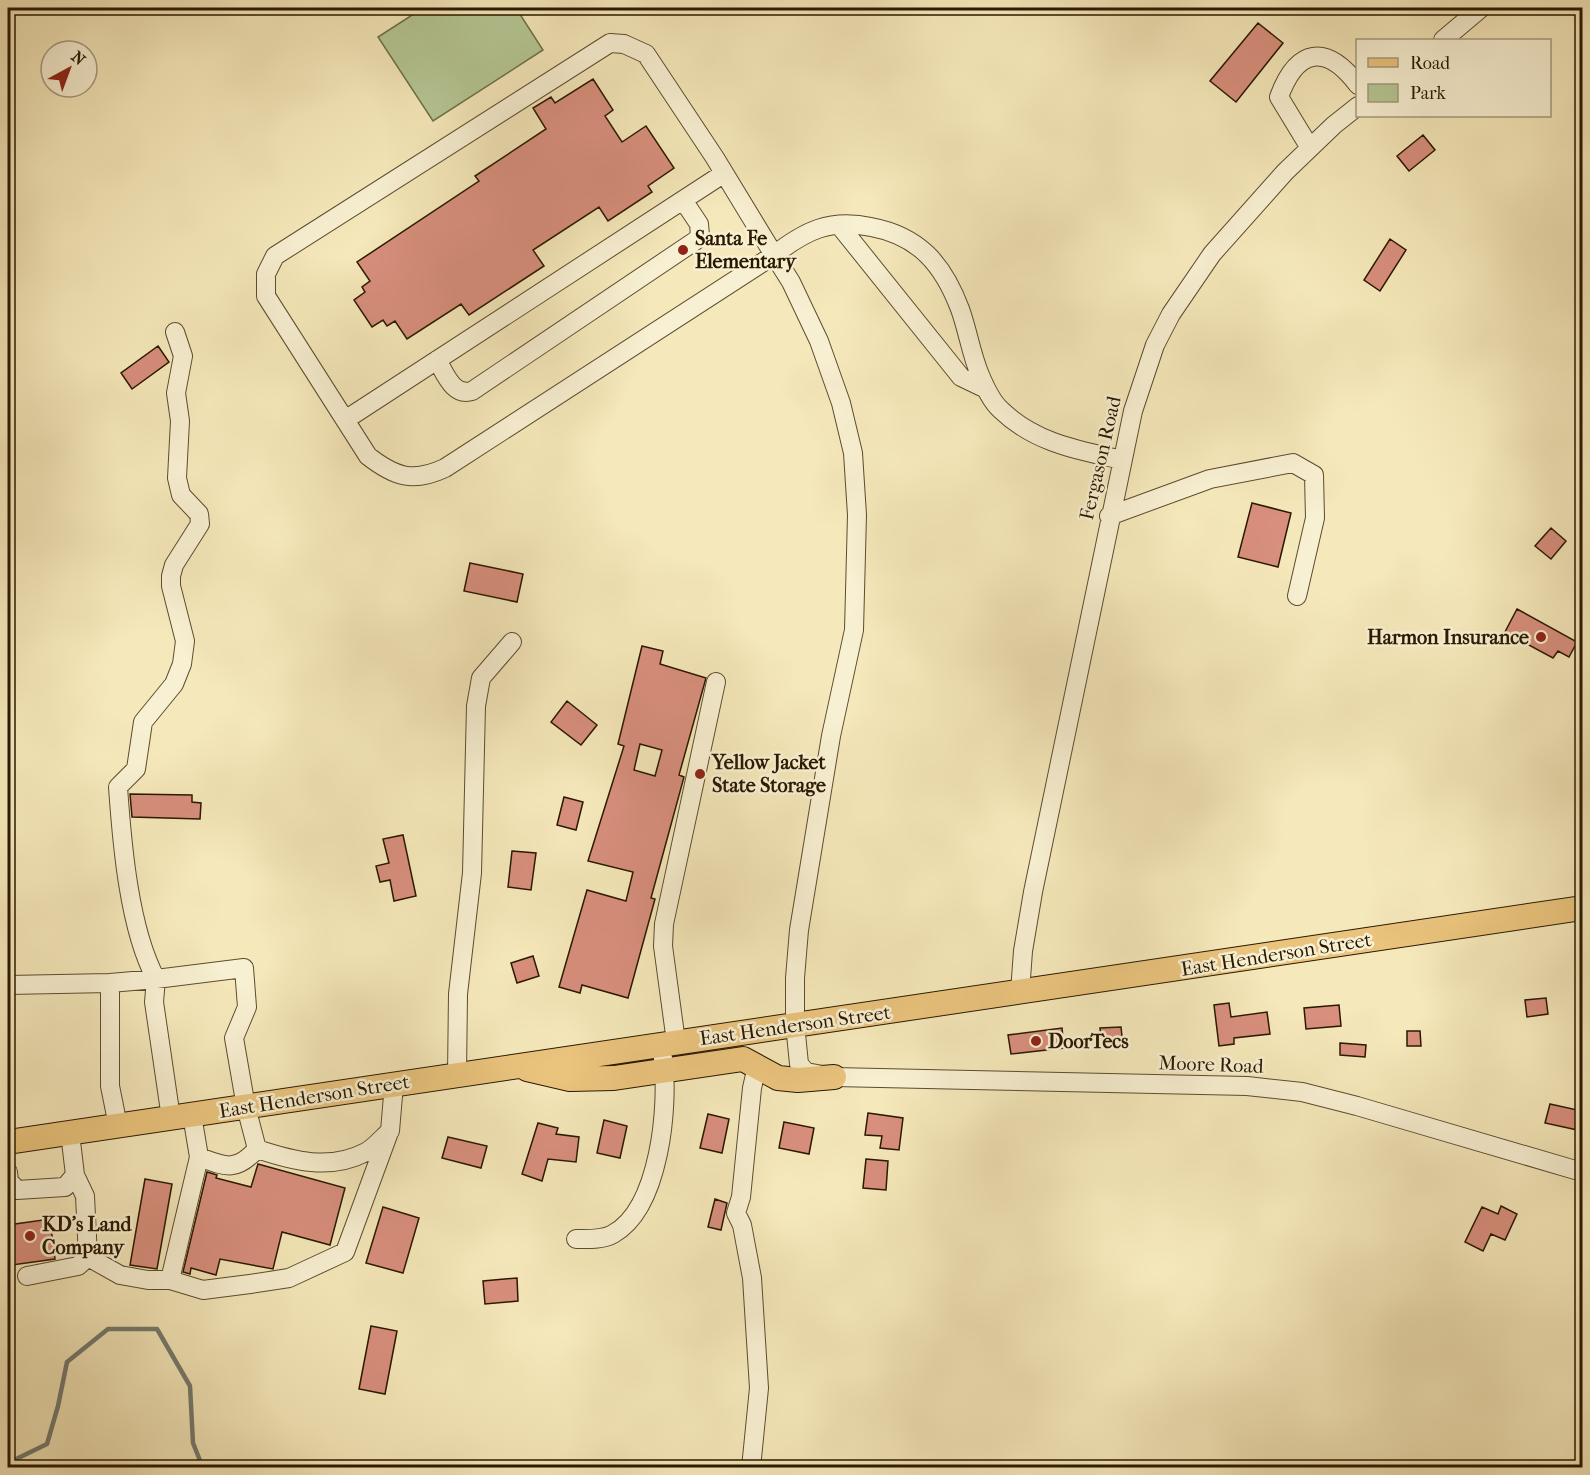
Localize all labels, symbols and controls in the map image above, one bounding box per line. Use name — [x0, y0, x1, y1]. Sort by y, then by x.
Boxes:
north arrow — [39, 39, 99, 99]
legend — [1356, 39, 1551, 117]
text: N — [68, 47, 90, 70]
text: Road — [1410, 53, 1450, 74]
text: Park — [1410, 83, 1447, 104]
place label: Santa Fe Elementary — [695, 227, 797, 273]
marker: Santa Fe Elementary — [676, 243, 690, 257]
street label: Fergason Road — [1075, 393, 1126, 522]
place label: Harmon Insurance — [1367, 626, 1529, 649]
marker: Harmon Insurance — [1534, 630, 1548, 644]
place label: Yellow Jacket State Storage — [711, 751, 826, 797]
marker: Yellow Jacket State Storage — [693, 767, 707, 781]
street label: East Henderson Street — [1179, 928, 1373, 981]
street label: East Henderson Street — [698, 1001, 892, 1050]
place label: DoorTecs — [1048, 1030, 1129, 1053]
marker: DoorTecs — [1029, 1034, 1043, 1048]
street label: Moore Road — [1158, 1051, 1265, 1078]
street label: East Henderson Street — [217, 1070, 411, 1123]
place label: KD's Land Company — [42, 1213, 133, 1259]
marker: KD's Land Company — [23, 1229, 37, 1243]

